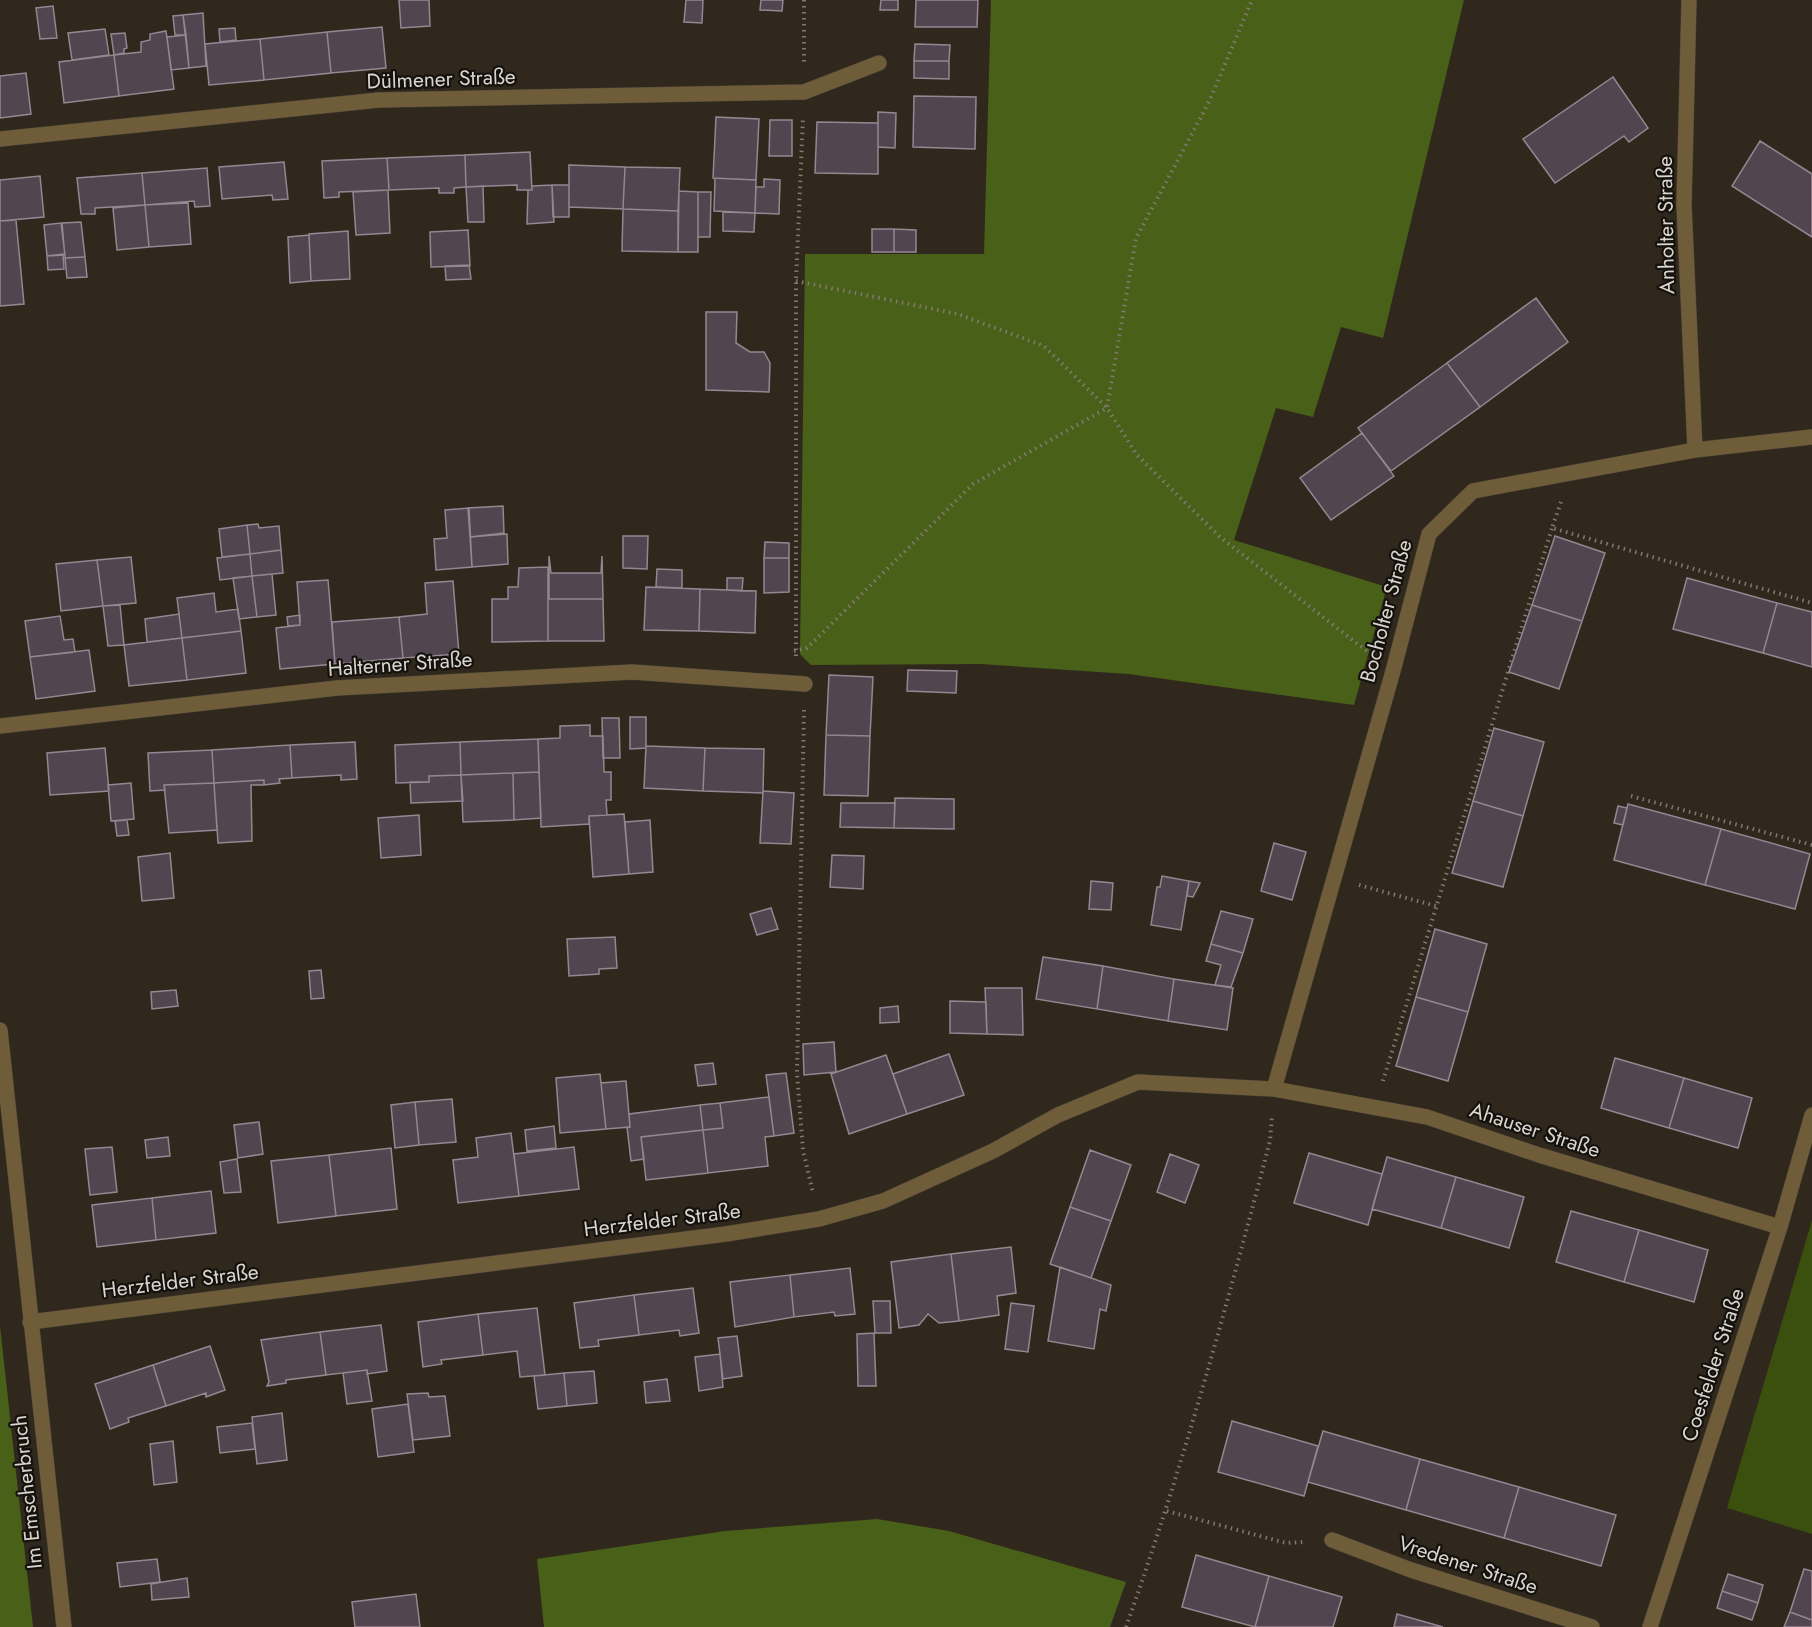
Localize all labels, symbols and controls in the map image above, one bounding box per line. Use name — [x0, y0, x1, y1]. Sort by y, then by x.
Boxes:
street label: Dülmener Straße — [366, 61, 516, 97]
street label: Anholter Straße — [1650, 156, 1682, 294]
street label: Bocholter Straße — [1353, 536, 1419, 686]
street label: Halterner Straße — [327, 644, 473, 684]
street label: Ahauser Straße — [1466, 1095, 1604, 1165]
street label: Herzfelder Straße — [582, 1195, 742, 1245]
street label: Herzfelder Straße — [100, 1256, 260, 1306]
street label: Coesfelder Straße — [1674, 1284, 1752, 1446]
street label: Im Emscherbruch — [4, 1414, 50, 1570]
street label: Vredener Straße — [1395, 1528, 1542, 1602]

